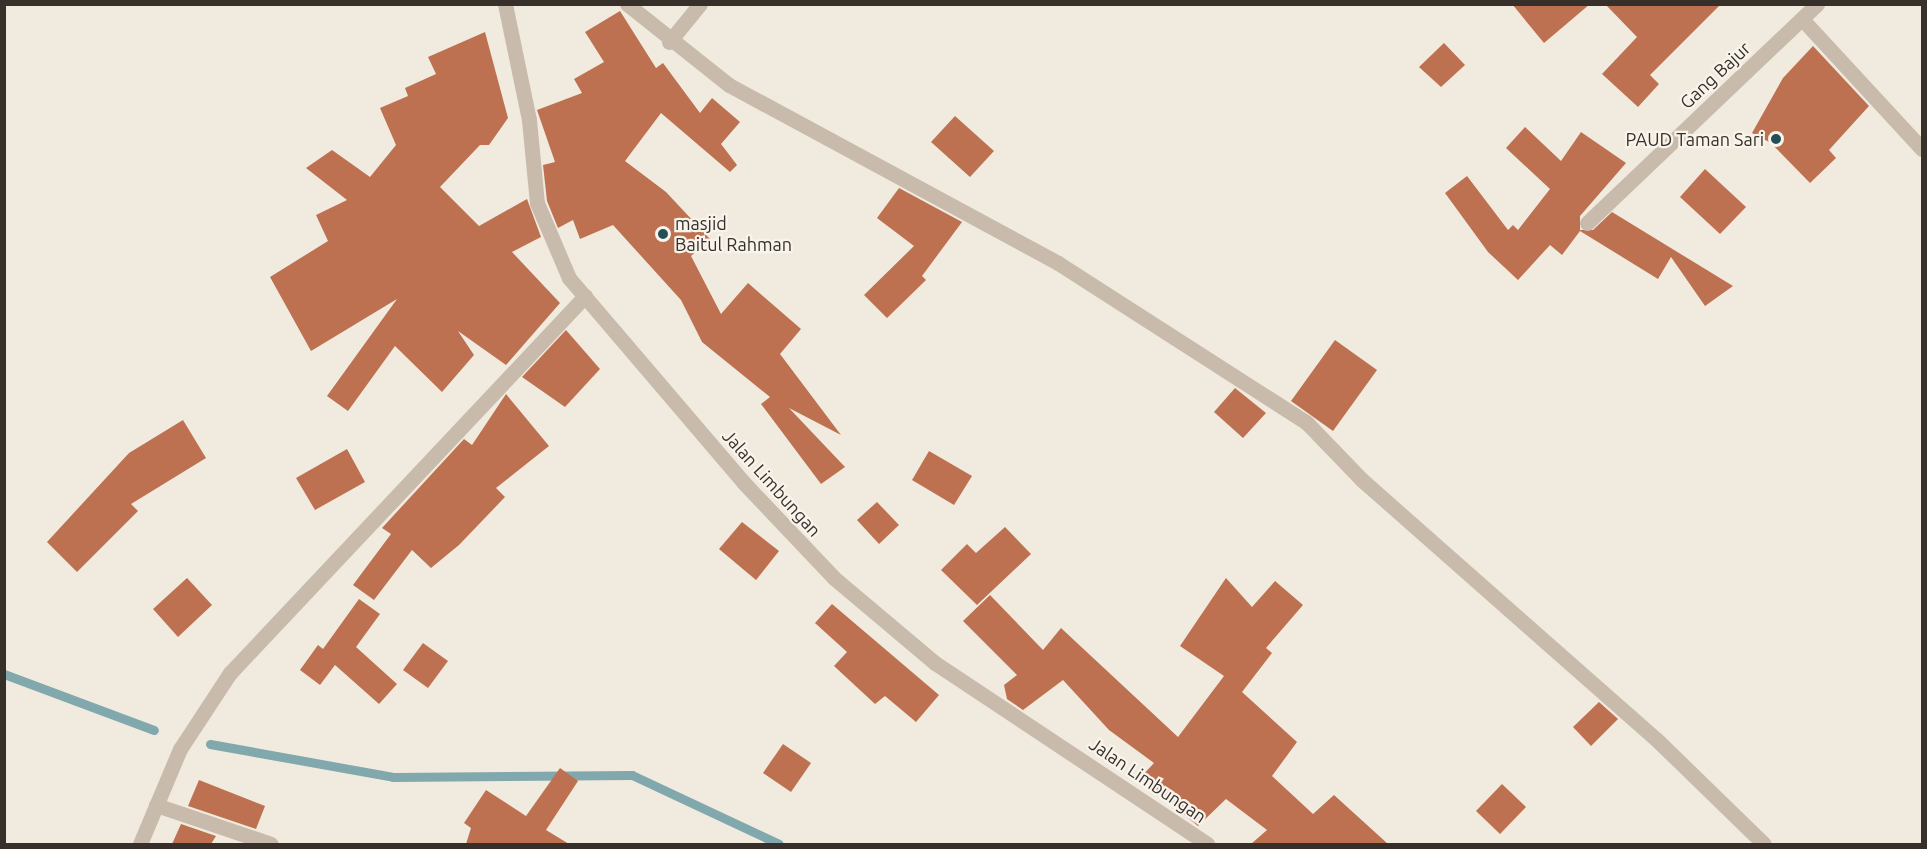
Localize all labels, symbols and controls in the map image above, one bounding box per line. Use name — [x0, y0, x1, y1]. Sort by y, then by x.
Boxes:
street label: Gang Bajur — [1675, 37, 1755, 113]
place label: PAUD Taman Sari — [1626, 128, 1764, 150]
marker: PAUD Taman Sari — [1769, 132, 1783, 146]
place label: masjid Baitul Rahman — [675, 213, 792, 256]
marker: masjid Baitul Rahman — [656, 227, 670, 241]
street label: Jalan Limbungan — [718, 425, 826, 541]
street label: Jalan Limbungan — [1085, 733, 1211, 827]

